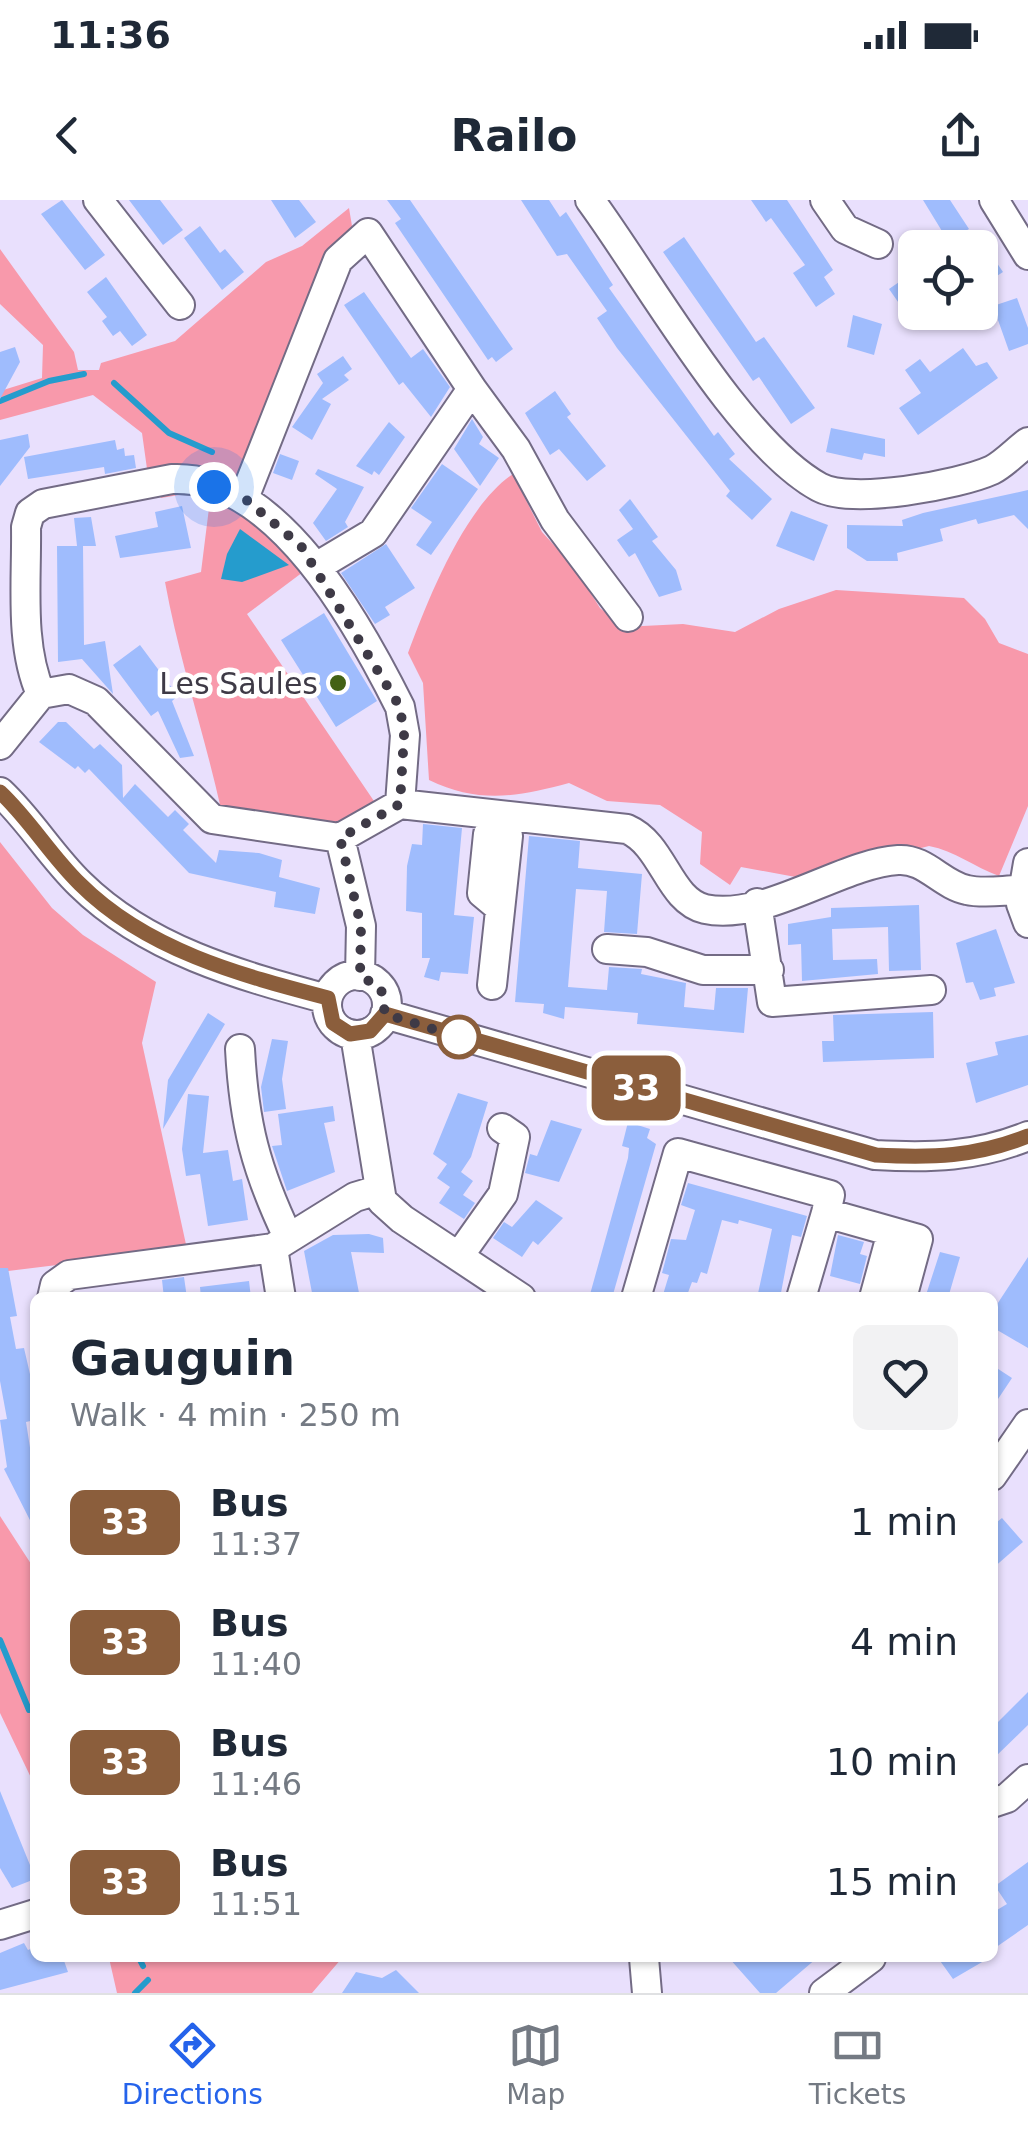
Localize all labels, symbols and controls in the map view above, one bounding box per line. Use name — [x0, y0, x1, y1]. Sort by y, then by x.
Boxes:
text: 11:36 — [50, 13, 171, 57]
icon: back — [40, 108, 95, 163]
icon: share — [933, 108, 988, 163]
text: Railo — [451, 109, 577, 162]
map controls — [898, 230, 998, 330]
button: locate — [898, 230, 998, 330]
your location — [189, 462, 239, 512]
place label: Les Saules — [159, 666, 318, 701]
marker: Les Saules — [327, 672, 349, 694]
unlabelled marker — [438, 1016, 480, 1058]
line badge: 33 — [591, 1056, 681, 1120]
text: 33 — [612, 1068, 660, 1108]
button: heart — [853, 1325, 958, 1430]
text: Gauguin — [70, 1330, 295, 1386]
text: Walk · 4 min · 250 m — [70, 1396, 401, 1434]
text: Bus — [210, 1481, 289, 1525]
text: 1 min — [850, 1500, 958, 1544]
text: 33 — [101, 1502, 149, 1542]
text: 11:37 — [210, 1525, 302, 1563]
text: Bus — [210, 1601, 289, 1645]
text: 4 min — [850, 1620, 958, 1664]
text: 33 — [101, 1622, 149, 1662]
text: 11:40 — [210, 1645, 302, 1683]
text: Bus — [210, 1721, 289, 1765]
text: 10 min — [826, 1740, 958, 1784]
text: 33 — [101, 1742, 149, 1782]
text: 11:46 — [210, 1765, 302, 1803]
text: Bus — [210, 1841, 289, 1885]
text: 15 min — [826, 1860, 958, 1904]
text: 33 — [101, 1862, 149, 1902]
text: 11:51 — [210, 1885, 302, 1923]
tab: Directions — [122, 2018, 263, 2111]
tab: Map — [506, 2018, 565, 2111]
tab: Tickets — [809, 2018, 906, 2111]

